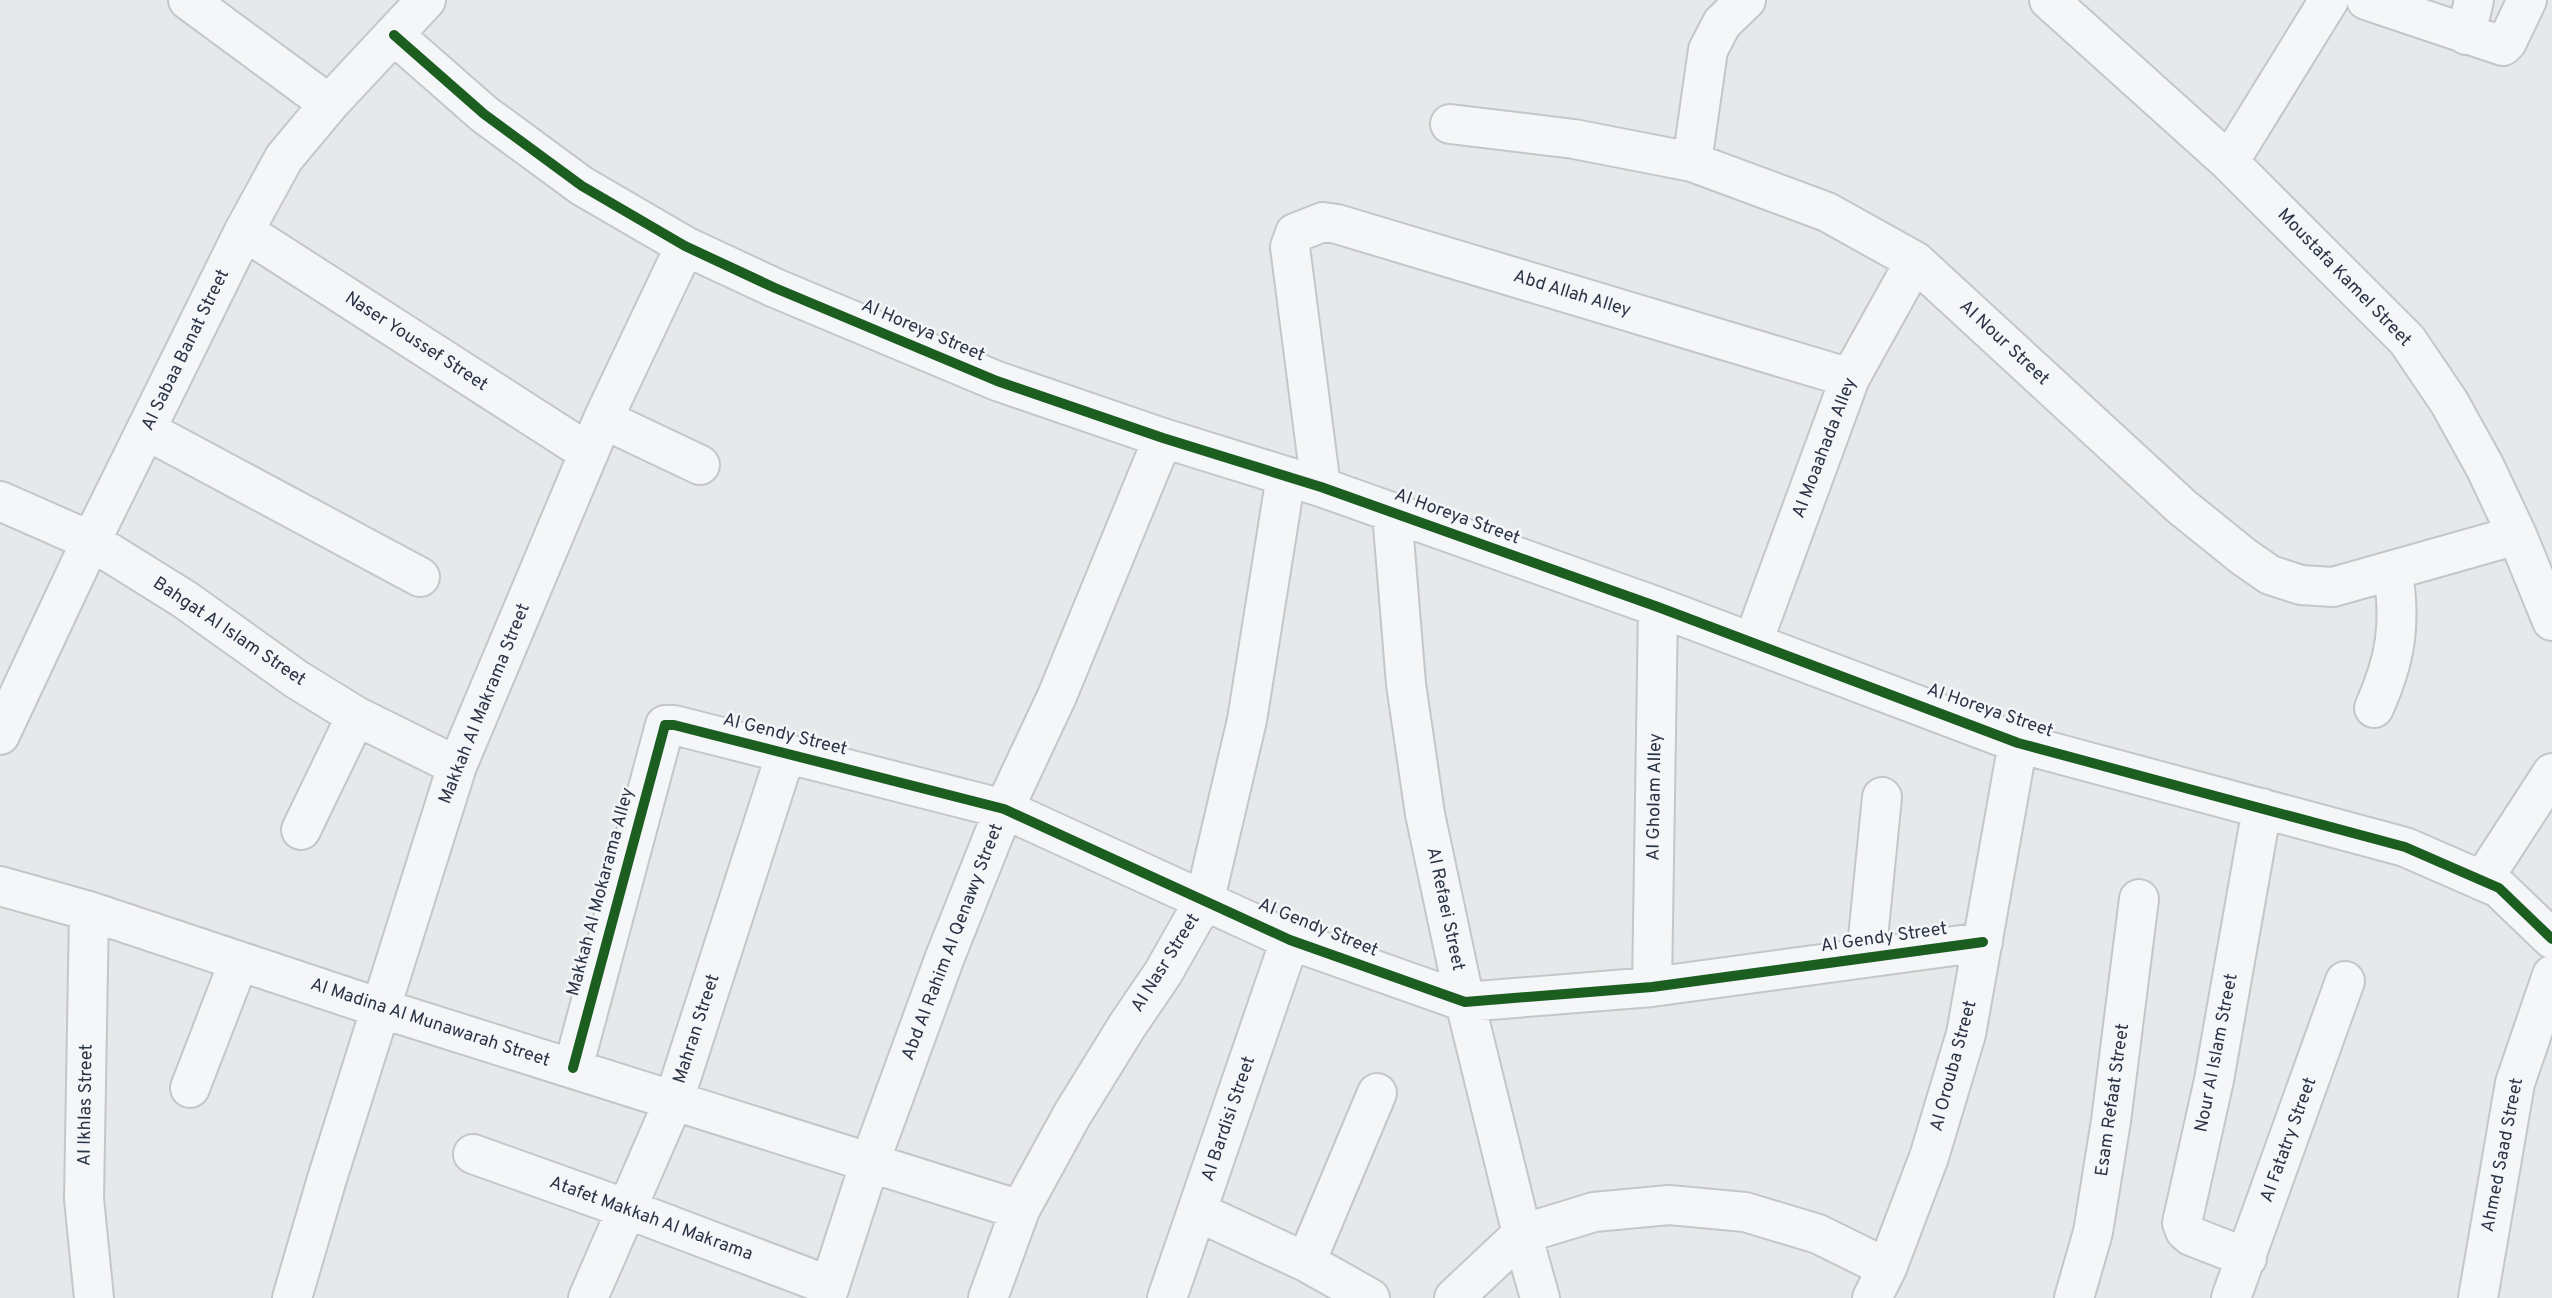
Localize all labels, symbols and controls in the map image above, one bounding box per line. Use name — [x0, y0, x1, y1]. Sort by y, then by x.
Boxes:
street label: Moustafa Kamel Street — [2272, 204, 2416, 352]
street label: Abd Allah Alley — [1511, 265, 1633, 323]
street label: Al Sabaa Banat Street — [137, 266, 235, 434]
street label: Naser Youssef Street — [340, 287, 492, 397]
street label: Al Horeya Street — [858, 295, 988, 367]
street label: Al Nour Street — [1954, 295, 2054, 391]
street label: Al Moaahada Alley — [1788, 375, 1862, 521]
street label: Al Horeya Street — [1391, 484, 1523, 550]
street label: Bahgat Al Islam Street — [148, 572, 310, 692]
street label: Makkah Al Makrama Street — [434, 600, 536, 808]
street label: Al Horeya Street — [1924, 679, 2056, 743]
street label: Al Gendy Street — [720, 708, 850, 762]
street label: Al Gholam Alley — [1642, 733, 1668, 861]
street label: Makkah Al Mokarama Alley — [562, 785, 640, 999]
street label: Abd Al Rahim Al Qenawy Street — [897, 820, 1009, 1064]
street label: Al Refaei Street — [1421, 845, 1469, 973]
street label: Al Gendy Street — [1255, 894, 1381, 962]
street label: Al Nasr Street — [1127, 909, 1205, 1017]
street label: Al Gendy Street — [1819, 918, 1949, 958]
street label: Mahran Street — [668, 971, 726, 1087]
street label: Nour Al Islam Street — [2190, 972, 2244, 1134]
street label: Al Madina Al Munawarah Street — [307, 973, 553, 1073]
street label: Al Orouba Street — [1925, 998, 1983, 1134]
street label: Esam Refaat Street — [2091, 1022, 2135, 1178]
street label: Al Ikhlas Street — [73, 1044, 99, 1166]
street label: Al Bardisi Street — [1197, 1053, 1261, 1185]
street label: Al Fatatry Street — [2256, 1074, 2322, 1206]
street label: Ahmed Saad Street — [2477, 1076, 2529, 1234]
street label: Atafet Makkah Al Makrama — [546, 1171, 756, 1267]

